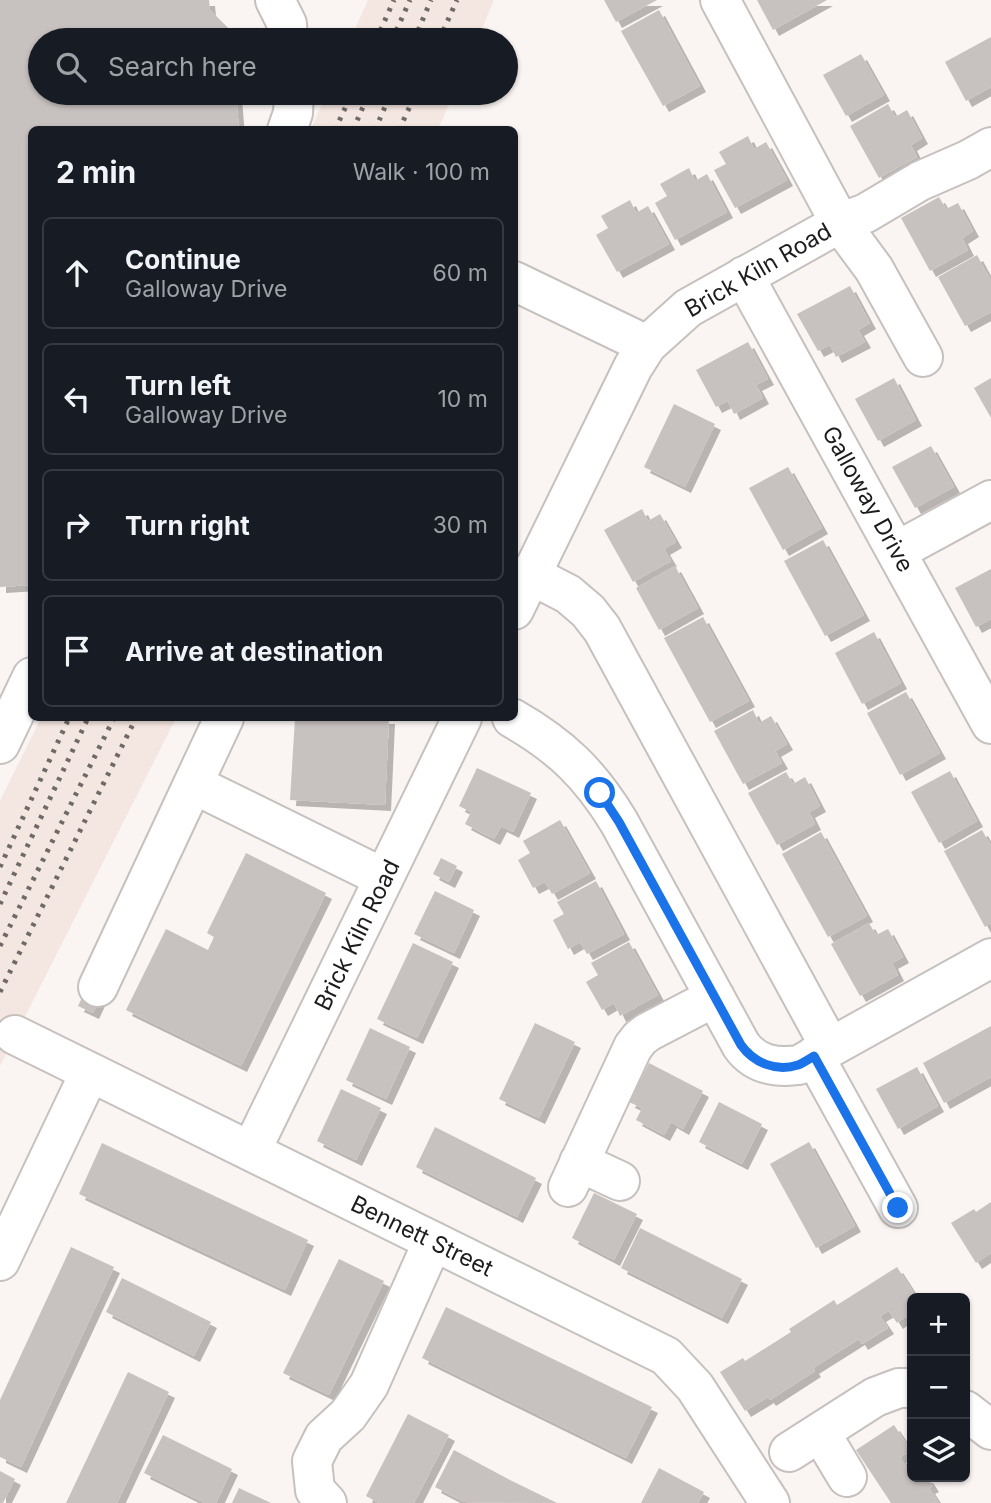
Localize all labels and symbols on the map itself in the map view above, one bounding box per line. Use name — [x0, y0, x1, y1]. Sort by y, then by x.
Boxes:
street label: Brick Kiln Road — [680, 217, 836, 323]
street label: Galloway Drive — [816, 421, 920, 577]
route start — [584, 777, 615, 808]
street label: Brick Kiln Road — [308, 855, 406, 1015]
street label: Bennett Street — [346, 1189, 498, 1283]
route end — [882, 1192, 913, 1223]

